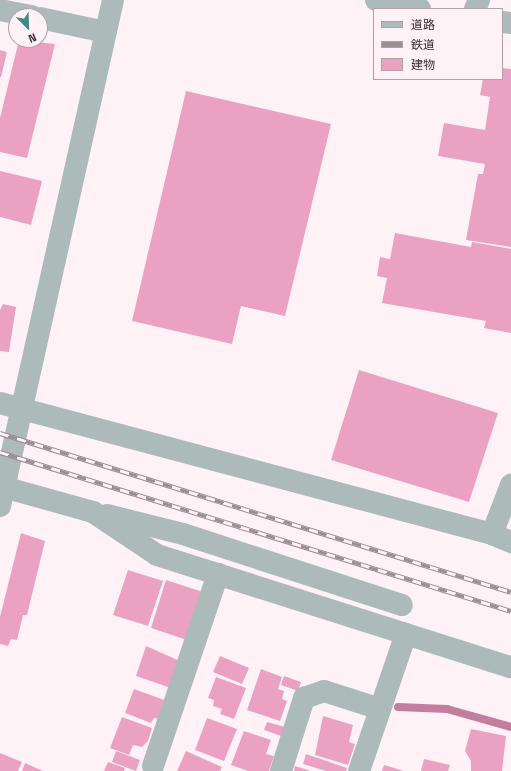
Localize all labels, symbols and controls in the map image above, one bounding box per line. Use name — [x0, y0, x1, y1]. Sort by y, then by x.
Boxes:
north arrow — [8, 8, 48, 48]
legend — [373, 8, 503, 80]
text: 道路 — [411, 17, 435, 33]
text: N — [26, 30, 38, 46]
text: 鉄道 — [411, 37, 435, 53]
text: 建物 — [411, 57, 435, 73]

